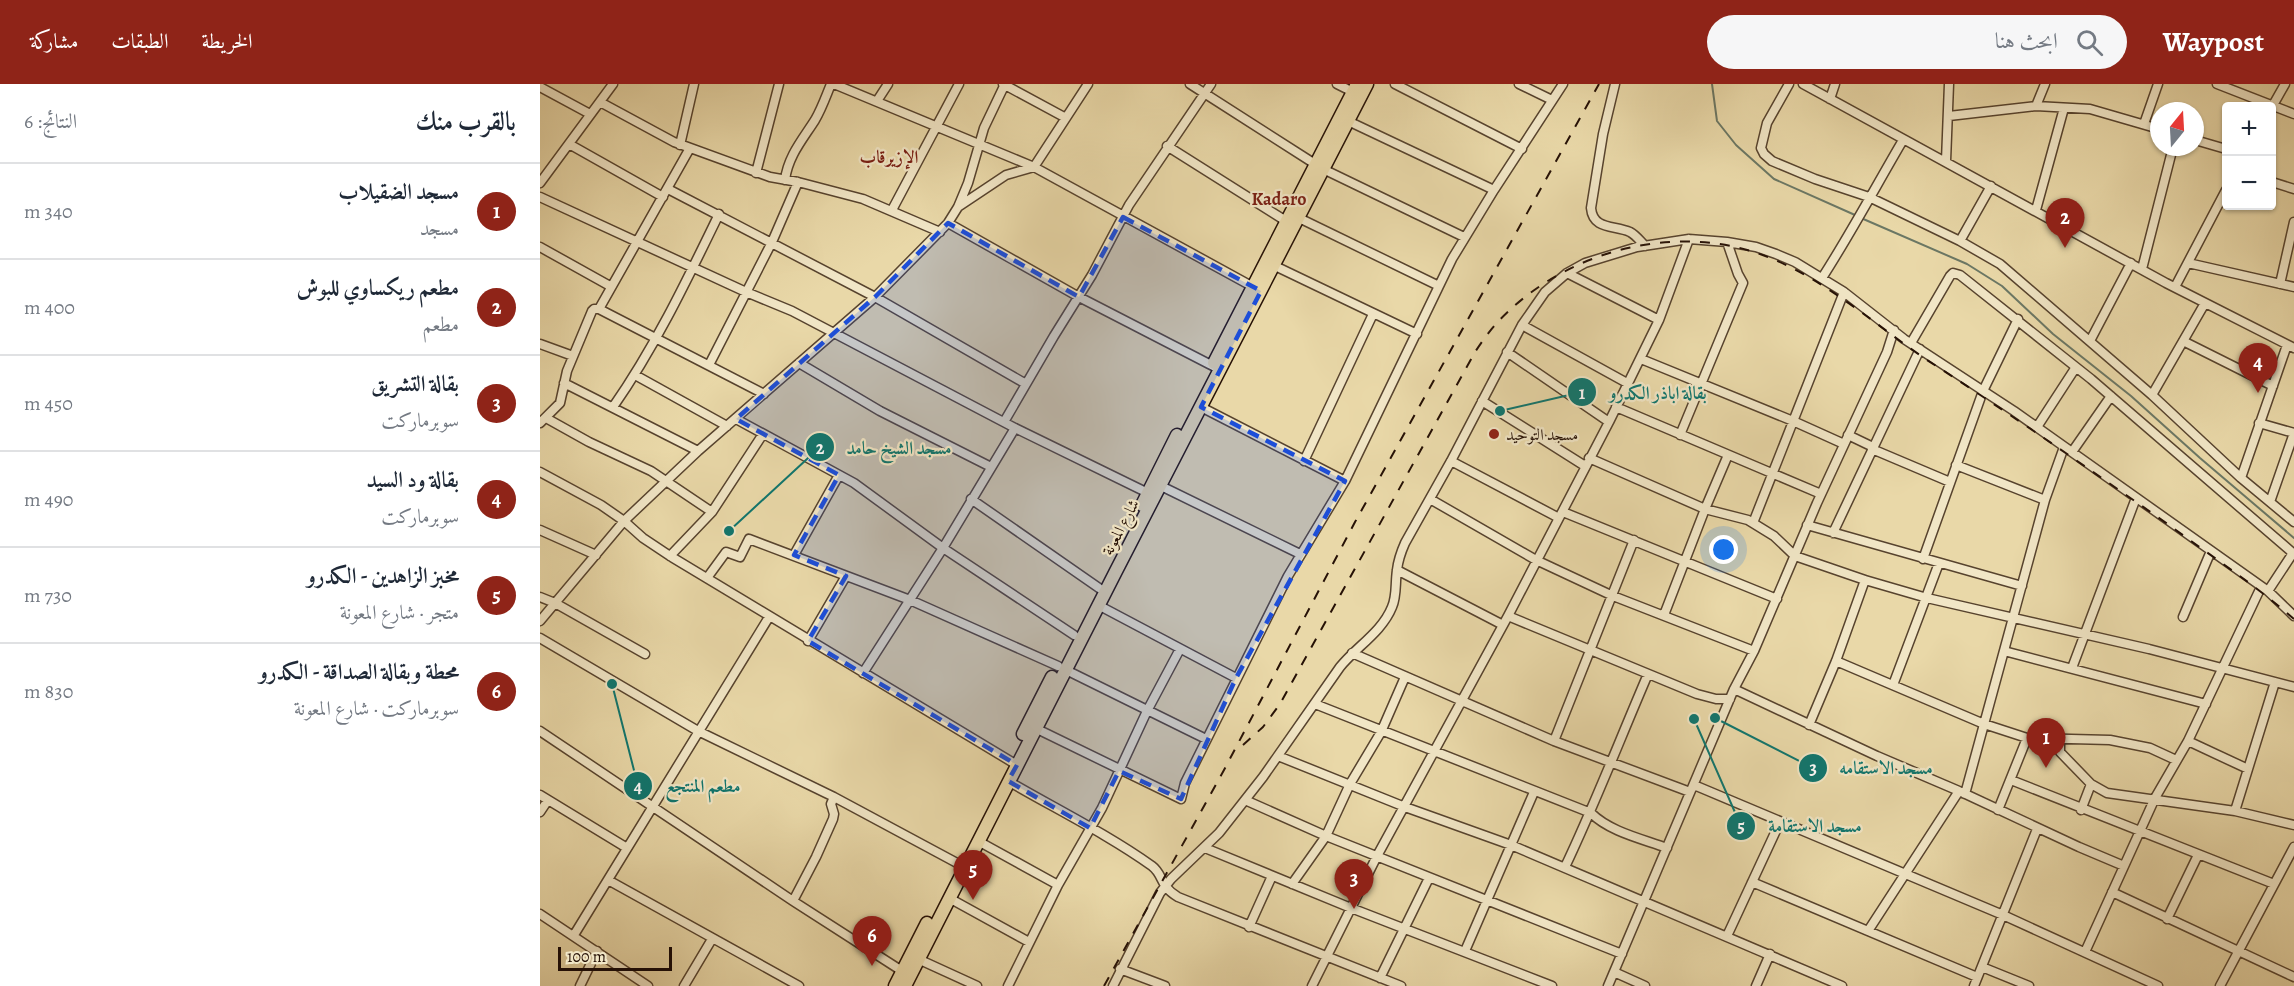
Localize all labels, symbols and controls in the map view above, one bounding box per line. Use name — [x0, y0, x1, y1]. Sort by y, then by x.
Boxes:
search box — [1707, 15, 2127, 69]
text: Waypost — [2163, 23, 2264, 61]
text: ابحث هنا — [1995, 26, 2058, 56]
icon: search — [2073, 26, 2106, 59]
text: مشاركة — [30, 27, 78, 55]
text: الطبقات — [111, 27, 168, 55]
text: الخريطة — [201, 27, 253, 55]
north arrow — [2150, 102, 2204, 156]
map controls — [2222, 102, 2276, 210]
button: + — [2222, 102, 2276, 156]
text: بالقرب منك — [415, 104, 516, 139]
text: النتائج: 6 — [24, 108, 77, 135]
district label: الإزيرقاب — [860, 145, 919, 170]
button: − — [2222, 156, 2276, 210]
text: مسجد الضقيلاب — [338, 177, 459, 207]
district label: Kadaro — [1251, 187, 1307, 211]
text: 340 m — [24, 198, 73, 225]
text: 1 — [493, 198, 500, 225]
pin: 2 — [2046, 198, 2084, 248]
text: مسجد — [420, 215, 459, 242]
text: مطعم ريكساوي للبوش — [296, 273, 459, 303]
text: 400 m — [24, 294, 75, 321]
text: 2 — [492, 294, 501, 321]
text: مطعم — [422, 311, 459, 338]
pin: 4 — [2238, 344, 2278, 393]
text: بقالة التشريق — [371, 369, 459, 399]
callout: بقالة اباذر الكدرو — [1567, 374, 1719, 410]
text: 1 — [1579, 381, 1586, 405]
text: بقالة اباذر الكدرو — [1607, 381, 1707, 405]
text: 450 m — [24, 390, 73, 417]
text: 3 — [492, 390, 501, 417]
text: سوبرماركت — [381, 407, 459, 434]
place label: مسجد التوحيد — [1506, 424, 1578, 446]
marker: مسجد التوحيد — [1487, 427, 1501, 441]
callout: مسجد الشيخ حامد — [805, 429, 964, 465]
text: 2 — [816, 436, 825, 460]
text: مسجد الشيخ حامد — [846, 436, 952, 464]
text: بقالة ود السيد — [366, 465, 459, 495]
text: 490 m — [24, 486, 73, 513]
text: 4 — [492, 486, 501, 513]
street label: شارع المعونة — [1097, 496, 1147, 560]
text: سوبرماركت — [381, 503, 459, 530]
your location — [1709, 535, 1738, 564]
text: مخبز الزاهدين - الكدرو — [307, 561, 459, 591]
text: 730 m — [24, 582, 72, 609]
text: 5 — [492, 582, 501, 609]
text: متجر · شارع المعونة — [340, 599, 459, 626]
text: محطة وبقالة الصداقة - الكدرو — [259, 657, 459, 687]
text: 830 m — [24, 678, 73, 705]
text: 6 — [492, 678, 501, 705]
text: سوبرماركت · شارع المعونة — [294, 695, 459, 722]
pin: 1 — [2026, 718, 2066, 768]
callout: مسجد الاستقامه — [1798, 750, 1945, 786]
text: 3 — [1809, 756, 1817, 780]
text: مسجد الاستقامه — [1839, 756, 1933, 780]
callout: مطعم المنتجع — [623, 768, 752, 804]
text: 4 — [634, 774, 643, 798]
text: مطعم المنتجع — [666, 774, 740, 803]
callout: مسجد الاستقامة — [1726, 808, 1873, 844]
text: 5 — [1737, 814, 1745, 838]
text: مسجد الاستقامة — [1768, 814, 1862, 838]
pin: 5 — [954, 850, 992, 900]
pin: 3 — [1334, 860, 1374, 909]
pin: 6 — [852, 916, 892, 966]
scale bar — [558, 944, 672, 972]
text: 100 m — [567, 946, 606, 968]

